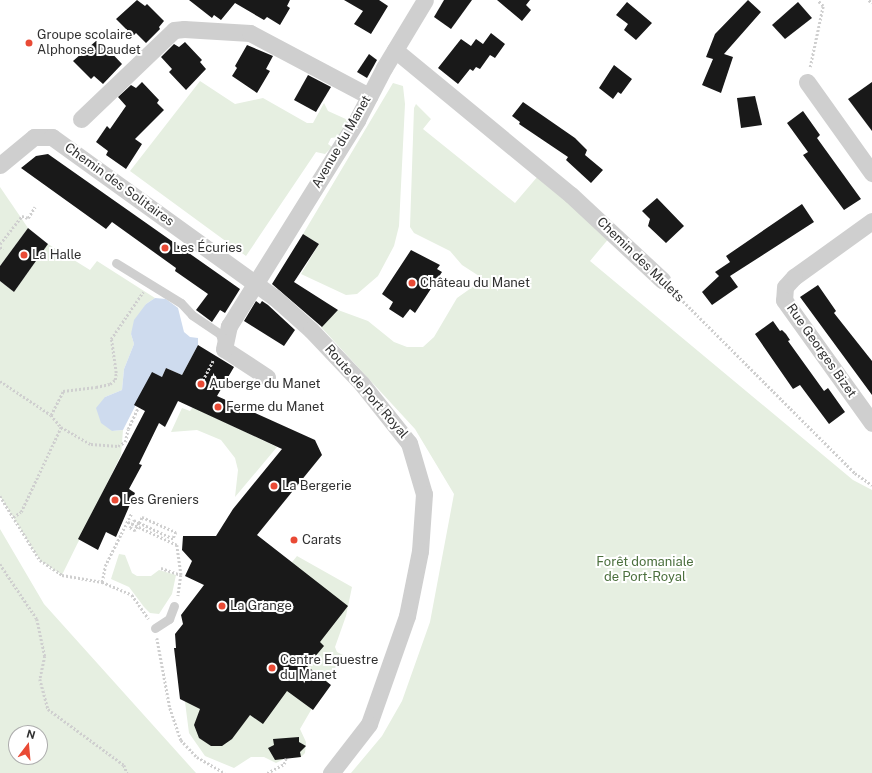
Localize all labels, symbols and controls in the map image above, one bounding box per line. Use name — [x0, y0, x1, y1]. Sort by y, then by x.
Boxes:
place label: Groupe scolaire Alphonse Daudet — [37, 28, 141, 59]
marker: Groupe scolaire Alphonse Daudet — [24, 38, 34, 48]
street label: Avenue du Manet — [309, 93, 375, 191]
street label: Chemin des Solitaires — [61, 140, 177, 230]
street label: Chemin des Mulets — [593, 214, 687, 306]
place label: Les Écuries — [173, 240, 242, 256]
marker: Les Écuries — [160, 243, 170, 253]
place label: La Halle — [32, 247, 81, 263]
marker: La Halle — [19, 250, 29, 260]
place label: Château du Manet — [420, 275, 530, 291]
marker: Château du Manet — [407, 278, 417, 288]
street label: Rue Georges Bizet — [783, 301, 859, 401]
street label: Route de Port Royal — [321, 342, 411, 442]
place label: Auberge du Manet — [209, 376, 321, 392]
marker: Auberge du Manet — [196, 379, 206, 389]
place label: Ferme du Manet — [226, 399, 324, 415]
marker: Ferme du Manet — [213, 402, 223, 412]
place label: La Bergerie — [282, 478, 352, 494]
marker: La Bergerie — [269, 481, 279, 491]
place label: Les Greniers — [123, 492, 199, 508]
marker: Les Greniers — [110, 495, 120, 505]
place label: Carats — [302, 532, 341, 548]
marker: Carats — [289, 535, 299, 545]
park label: Forêt domaniale de Port-Royal — [596, 555, 694, 586]
place label: La Grange — [230, 598, 292, 614]
marker: La Grange — [217, 601, 227, 611]
place label: Centre Equestre du Manet — [280, 653, 378, 684]
marker: Centre Equestre du Manet — [267, 663, 277, 673]
north arrow — [8, 725, 48, 765]
text: N — [25, 727, 37, 741]

